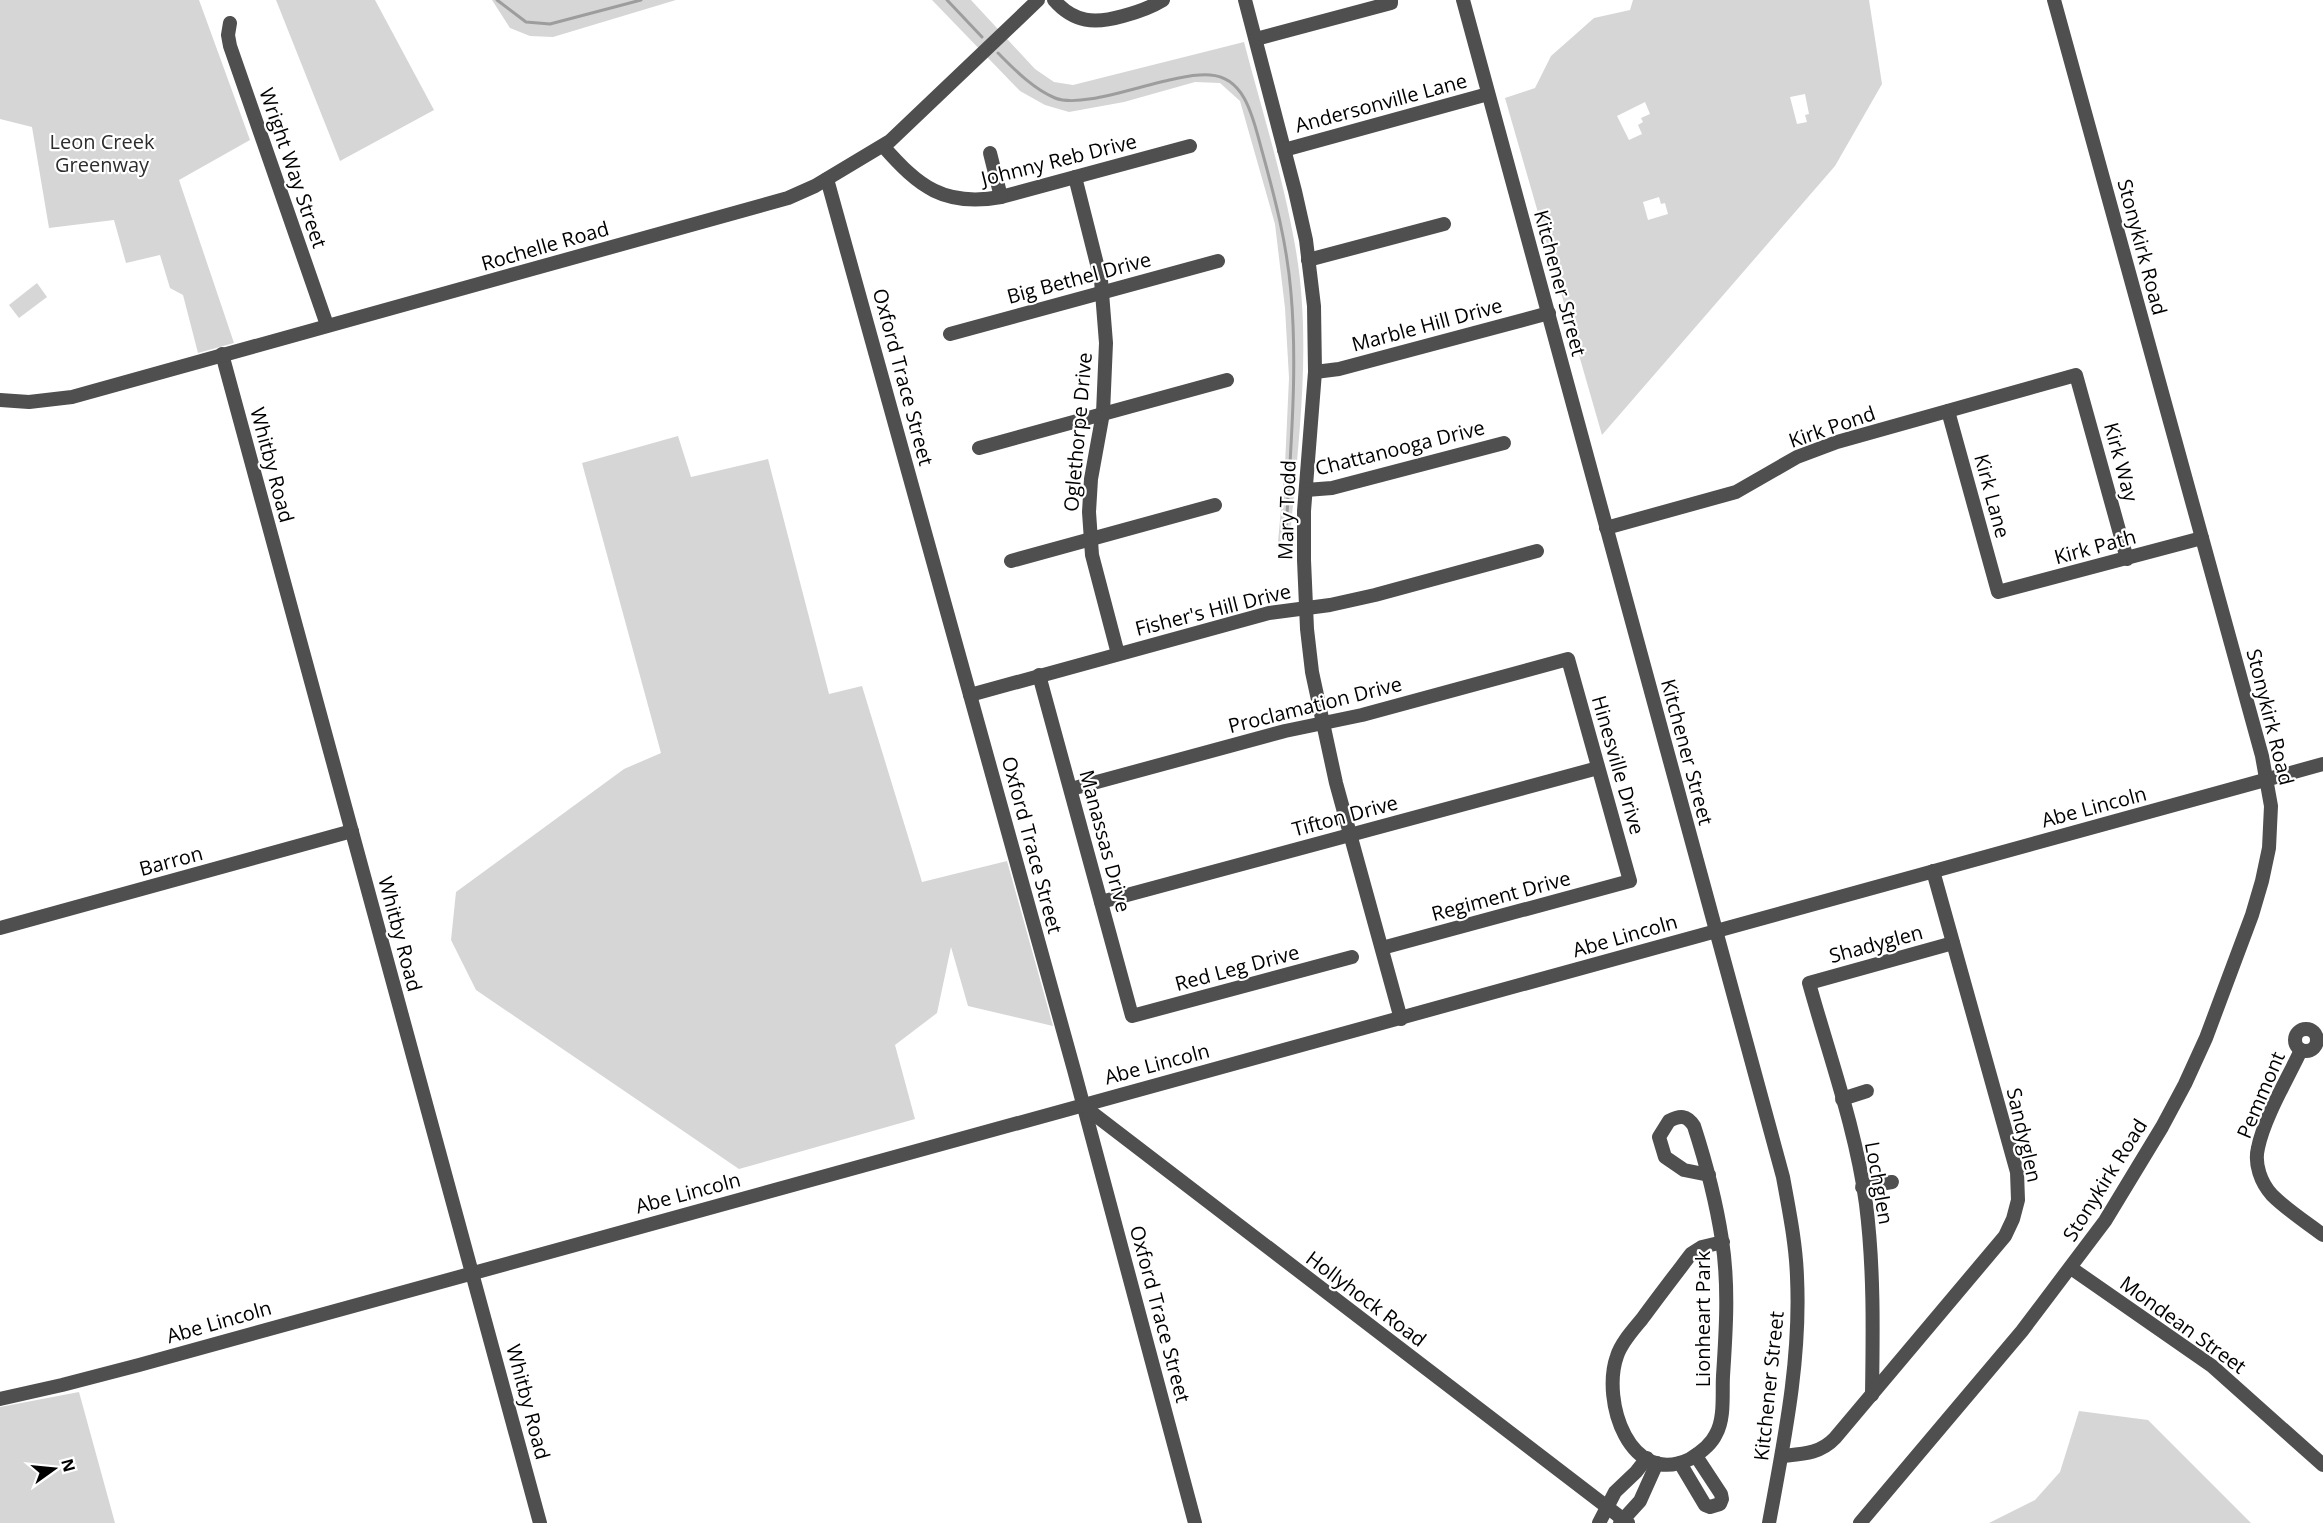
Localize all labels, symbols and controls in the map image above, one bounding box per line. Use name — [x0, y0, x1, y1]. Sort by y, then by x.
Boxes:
street label: Andersonville Lane — [1292, 67, 1470, 138]
street label: Wright Way Street — [253, 84, 334, 252]
street label: Johnny Reb Drive — [976, 127, 1139, 192]
park label: Leon Creek Greenway — [50, 128, 155, 178]
street label: Stonykirk Road — [2111, 176, 2174, 318]
street label: Kitchener Street — [1528, 207, 1593, 359]
street label: Rochelle Road — [478, 214, 612, 277]
street label: Big Bethel Drive — [1004, 245, 1154, 310]
street label: Oxford Trace Street — [867, 285, 940, 469]
street label: Marble Hill Drive — [1349, 291, 1505, 358]
street label: Oglethorpe Drive — [1057, 351, 1098, 513]
street label: Kirk Pond — [1785, 399, 1879, 454]
street label: Whitby Road — [244, 404, 301, 525]
street label: Chattanooga Drive — [1312, 413, 1487, 482]
street label: Kirk Way — [2098, 419, 2145, 505]
street label: Kirk Lane — [1968, 451, 2017, 541]
street label: Mary Todd — [1271, 460, 1302, 560]
street label: Kirk Path — [2051, 523, 2139, 570]
street label: Fisher's Hill Drive — [1132, 577, 1294, 642]
street label: Stonykirk Road — [2241, 646, 2300, 788]
street label: Proclamation Drive — [1225, 670, 1405, 739]
street label: Kitchener Street — [1655, 676, 1720, 828]
street label: Hinesville Drive — [1586, 692, 1651, 837]
street label: Oxford Trace Street — [996, 753, 1069, 937]
street label: Manassas Drive — [1074, 767, 1137, 915]
street label: Abe Lincoln — [2038, 780, 2150, 834]
street label: Tifton Drive — [1289, 788, 1401, 843]
street label: Barron — [136, 839, 206, 882]
street label: Regiment Drive — [1428, 864, 1573, 927]
street label: Whitby Road — [372, 873, 429, 994]
street label: Abe Lincoln — [1569, 908, 1680, 963]
street label: Shadyglen — [1826, 918, 1926, 969]
street label: Red Leg Drive — [1172, 938, 1302, 997]
street label: Abe Lincoln — [1101, 1037, 1213, 1091]
street label: Pemmont — [2230, 1047, 2291, 1142]
street label: Sandyglen — [2001, 1085, 2048, 1185]
street label: Stonykirk Road — [2056, 1113, 2153, 1246]
street label: Lochglen — [1859, 1139, 1900, 1226]
street label: Abe Lincoln — [632, 1166, 744, 1220]
street label: Oxford Trace Street — [1124, 1222, 1197, 1406]
street label: Hollyhock Road — [1301, 1244, 1432, 1353]
street label: Lionheart Park — [1689, 1250, 1716, 1387]
street label: Mondean Street — [2115, 1270, 2252, 1380]
street label: Abe Lincoln — [163, 1294, 274, 1349]
street label: Kitchener Street — [1747, 1310, 1790, 1462]
street label: Whitby Road — [500, 1341, 557, 1462]
north arrow — [24, 1439, 84, 1499]
text: N — [56, 1456, 81, 1474]

